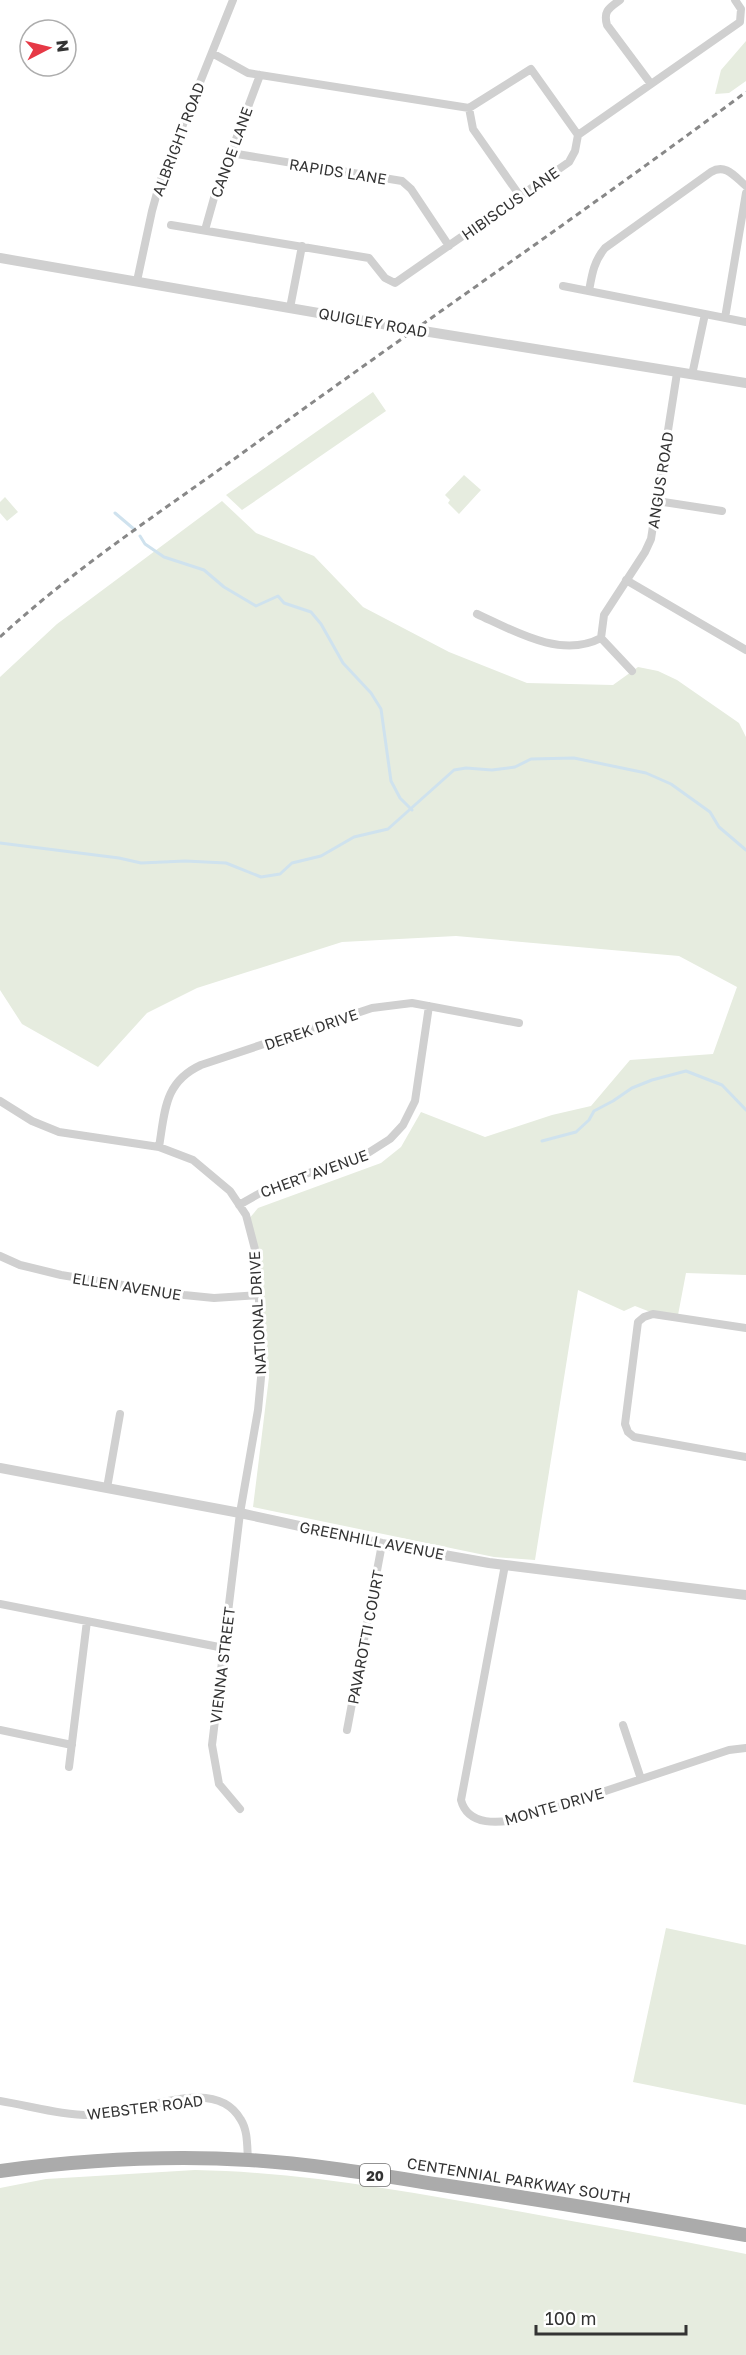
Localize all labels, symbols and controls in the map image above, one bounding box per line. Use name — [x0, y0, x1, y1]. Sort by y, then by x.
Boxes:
north arrow — [18, 18, 78, 78]
text: N — [52, 39, 74, 53]
street label: ALBRIGHT ROAD — [148, 80, 208, 198]
street label: CANOE LANE — [206, 104, 256, 200]
street label: RAPIDS LANE — [288, 154, 388, 188]
street label: HIBISCUS LANE — [458, 163, 562, 243]
street label: QUIGLEY ROAD — [317, 304, 429, 340]
street label: ANGUS ROAD — [643, 430, 677, 530]
street label: DEREK DRIVE — [262, 1005, 360, 1053]
street label: CHERT AVENUE — [258, 1145, 370, 1201]
street label: NATIONAL DRIVE — [245, 1251, 269, 1375]
street label: ELLEN AVENUE — [71, 1269, 183, 1303]
street label: GREENHILL AVENUE — [298, 1517, 446, 1563]
street label: PAVAROTTI COURT — [343, 1568, 387, 1706]
street label: VIENNA STREET — [206, 1606, 238, 1724]
street label: MONTE DRIVE — [502, 1783, 606, 1829]
street label: WEBSTER ROAD — [86, 2091, 204, 2123]
street label: CENTENNIAL PARKWAY SOUTH — [406, 2153, 632, 2207]
road number: 20 — [360, 2164, 390, 2186]
scale bar — [536, 2298, 686, 2336]
text: 100 m — [545, 2307, 596, 2329]

